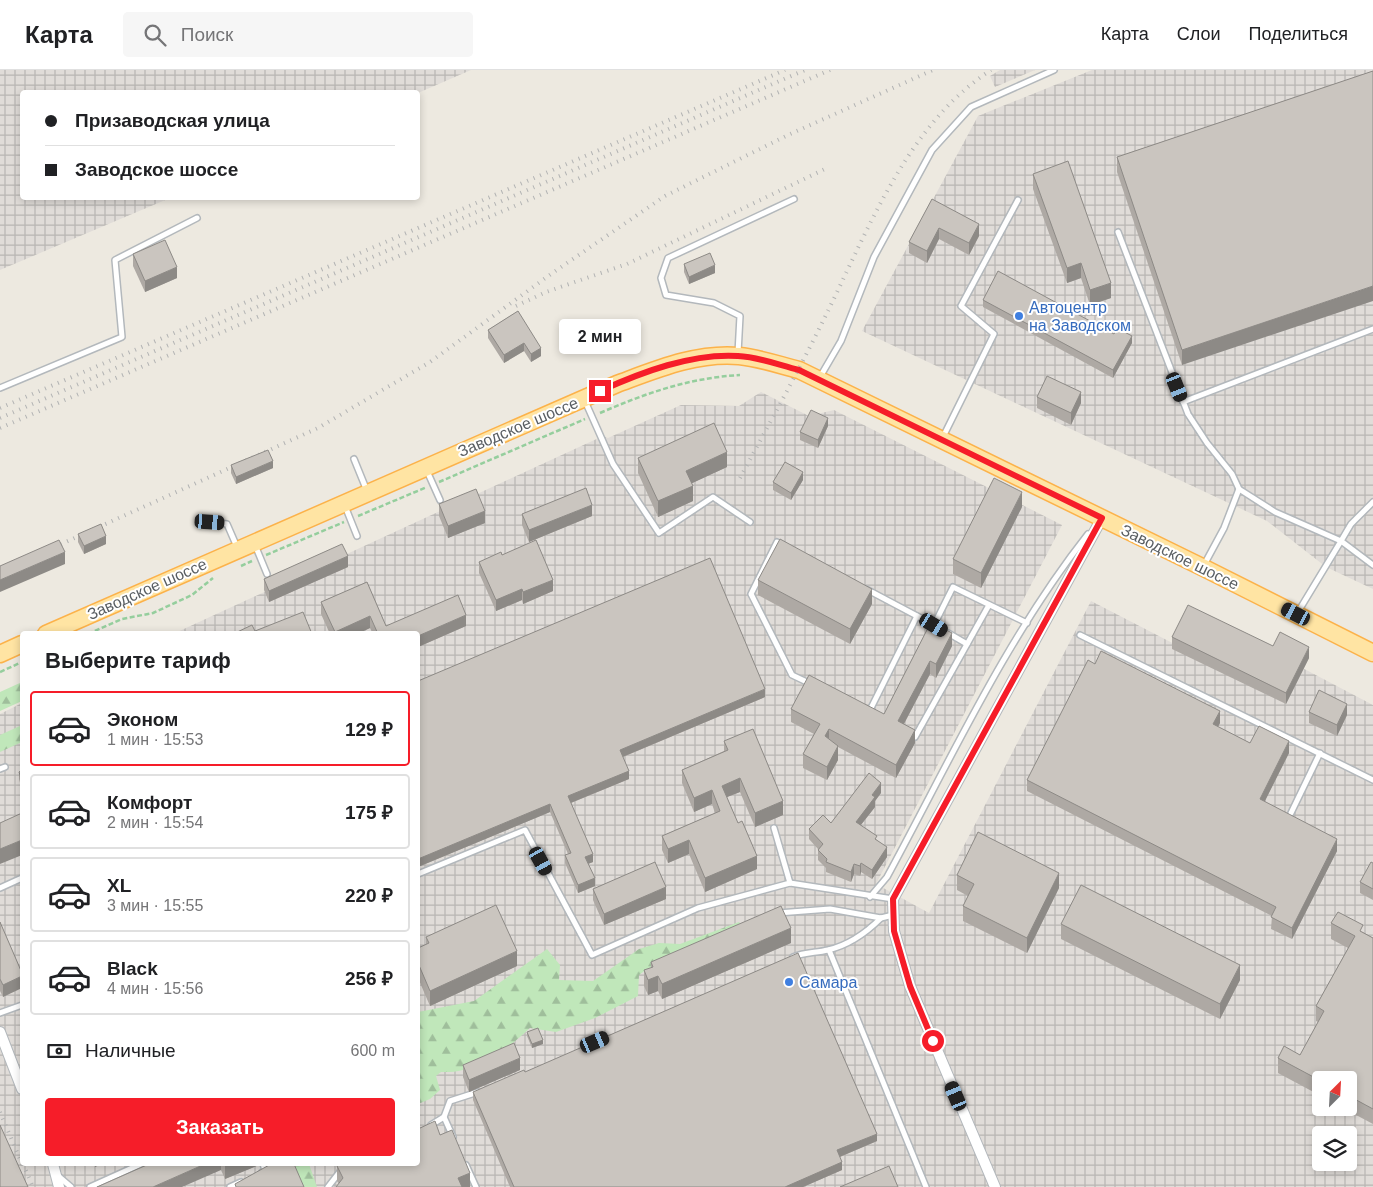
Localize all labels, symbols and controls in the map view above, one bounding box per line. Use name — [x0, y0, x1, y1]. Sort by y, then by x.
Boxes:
search box — [123, 12, 473, 57]
text: Карта — [25, 21, 93, 48]
icon: search — [141, 21, 169, 49]
text: Поиск — [181, 24, 233, 45]
text: Карта — [1101, 24, 1149, 44]
text: Слои — [1177, 24, 1221, 44]
text: Поделиться — [1249, 24, 1348, 44]
text: Призаводская улица — [75, 110, 270, 131]
text: Заводское шоссе — [75, 159, 238, 180]
place label: Автоцентр на Заводском — [1029, 299, 1131, 334]
marker: Автоцентр на Заводском — [1013, 310, 1025, 322]
callout: 2 мин — [559, 318, 641, 354]
text: 2 мин — [578, 328, 622, 345]
car — [1164, 370, 1189, 404]
route end — [589, 380, 611, 402]
street label: Заводское шоссе — [455, 394, 581, 460]
car — [194, 513, 225, 531]
street label: Заводское шоссе — [1118, 521, 1242, 593]
street label: Заводское шоссе — [85, 555, 209, 623]
car — [1279, 601, 1312, 627]
car — [917, 611, 950, 639]
text: Выберите тариф — [45, 648, 231, 673]
icon: car — [47, 706, 92, 751]
text: Эконом — [107, 709, 178, 730]
text: 129 ₽ — [345, 719, 393, 740]
text: 1 мин · 15:53 — [107, 731, 203, 748]
icon: car — [47, 789, 92, 834]
text: Комфорт — [107, 792, 192, 813]
text: 175 ₽ — [345, 802, 393, 823]
text: 2 мин · 15:54 — [107, 814, 203, 831]
car — [527, 844, 554, 878]
icon: car — [47, 872, 92, 917]
text: XL — [107, 875, 131, 896]
text: 220 ₽ — [345, 885, 393, 906]
text: 3 мин · 15:55 — [107, 897, 203, 914]
icon: car — [47, 955, 92, 1000]
text: Black — [107, 958, 158, 979]
text: 256 ₽ — [345, 968, 393, 989]
place label: Самара — [799, 974, 857, 991]
marker: Самара — [783, 976, 795, 988]
text: 4 мин · 15:56 — [107, 980, 203, 997]
car — [578, 1029, 611, 1055]
route start — [922, 1030, 944, 1052]
icon: cash — [45, 1037, 73, 1065]
text: Наличные — [85, 1040, 176, 1061]
text: 600 m — [351, 1042, 395, 1059]
north arrow — [1312, 1071, 1358, 1116]
map controls — [1312, 1071, 1357, 1171]
car — [943, 1079, 968, 1113]
button: Заказать — [45, 1098, 395, 1156]
button: layers — [1312, 1126, 1357, 1171]

